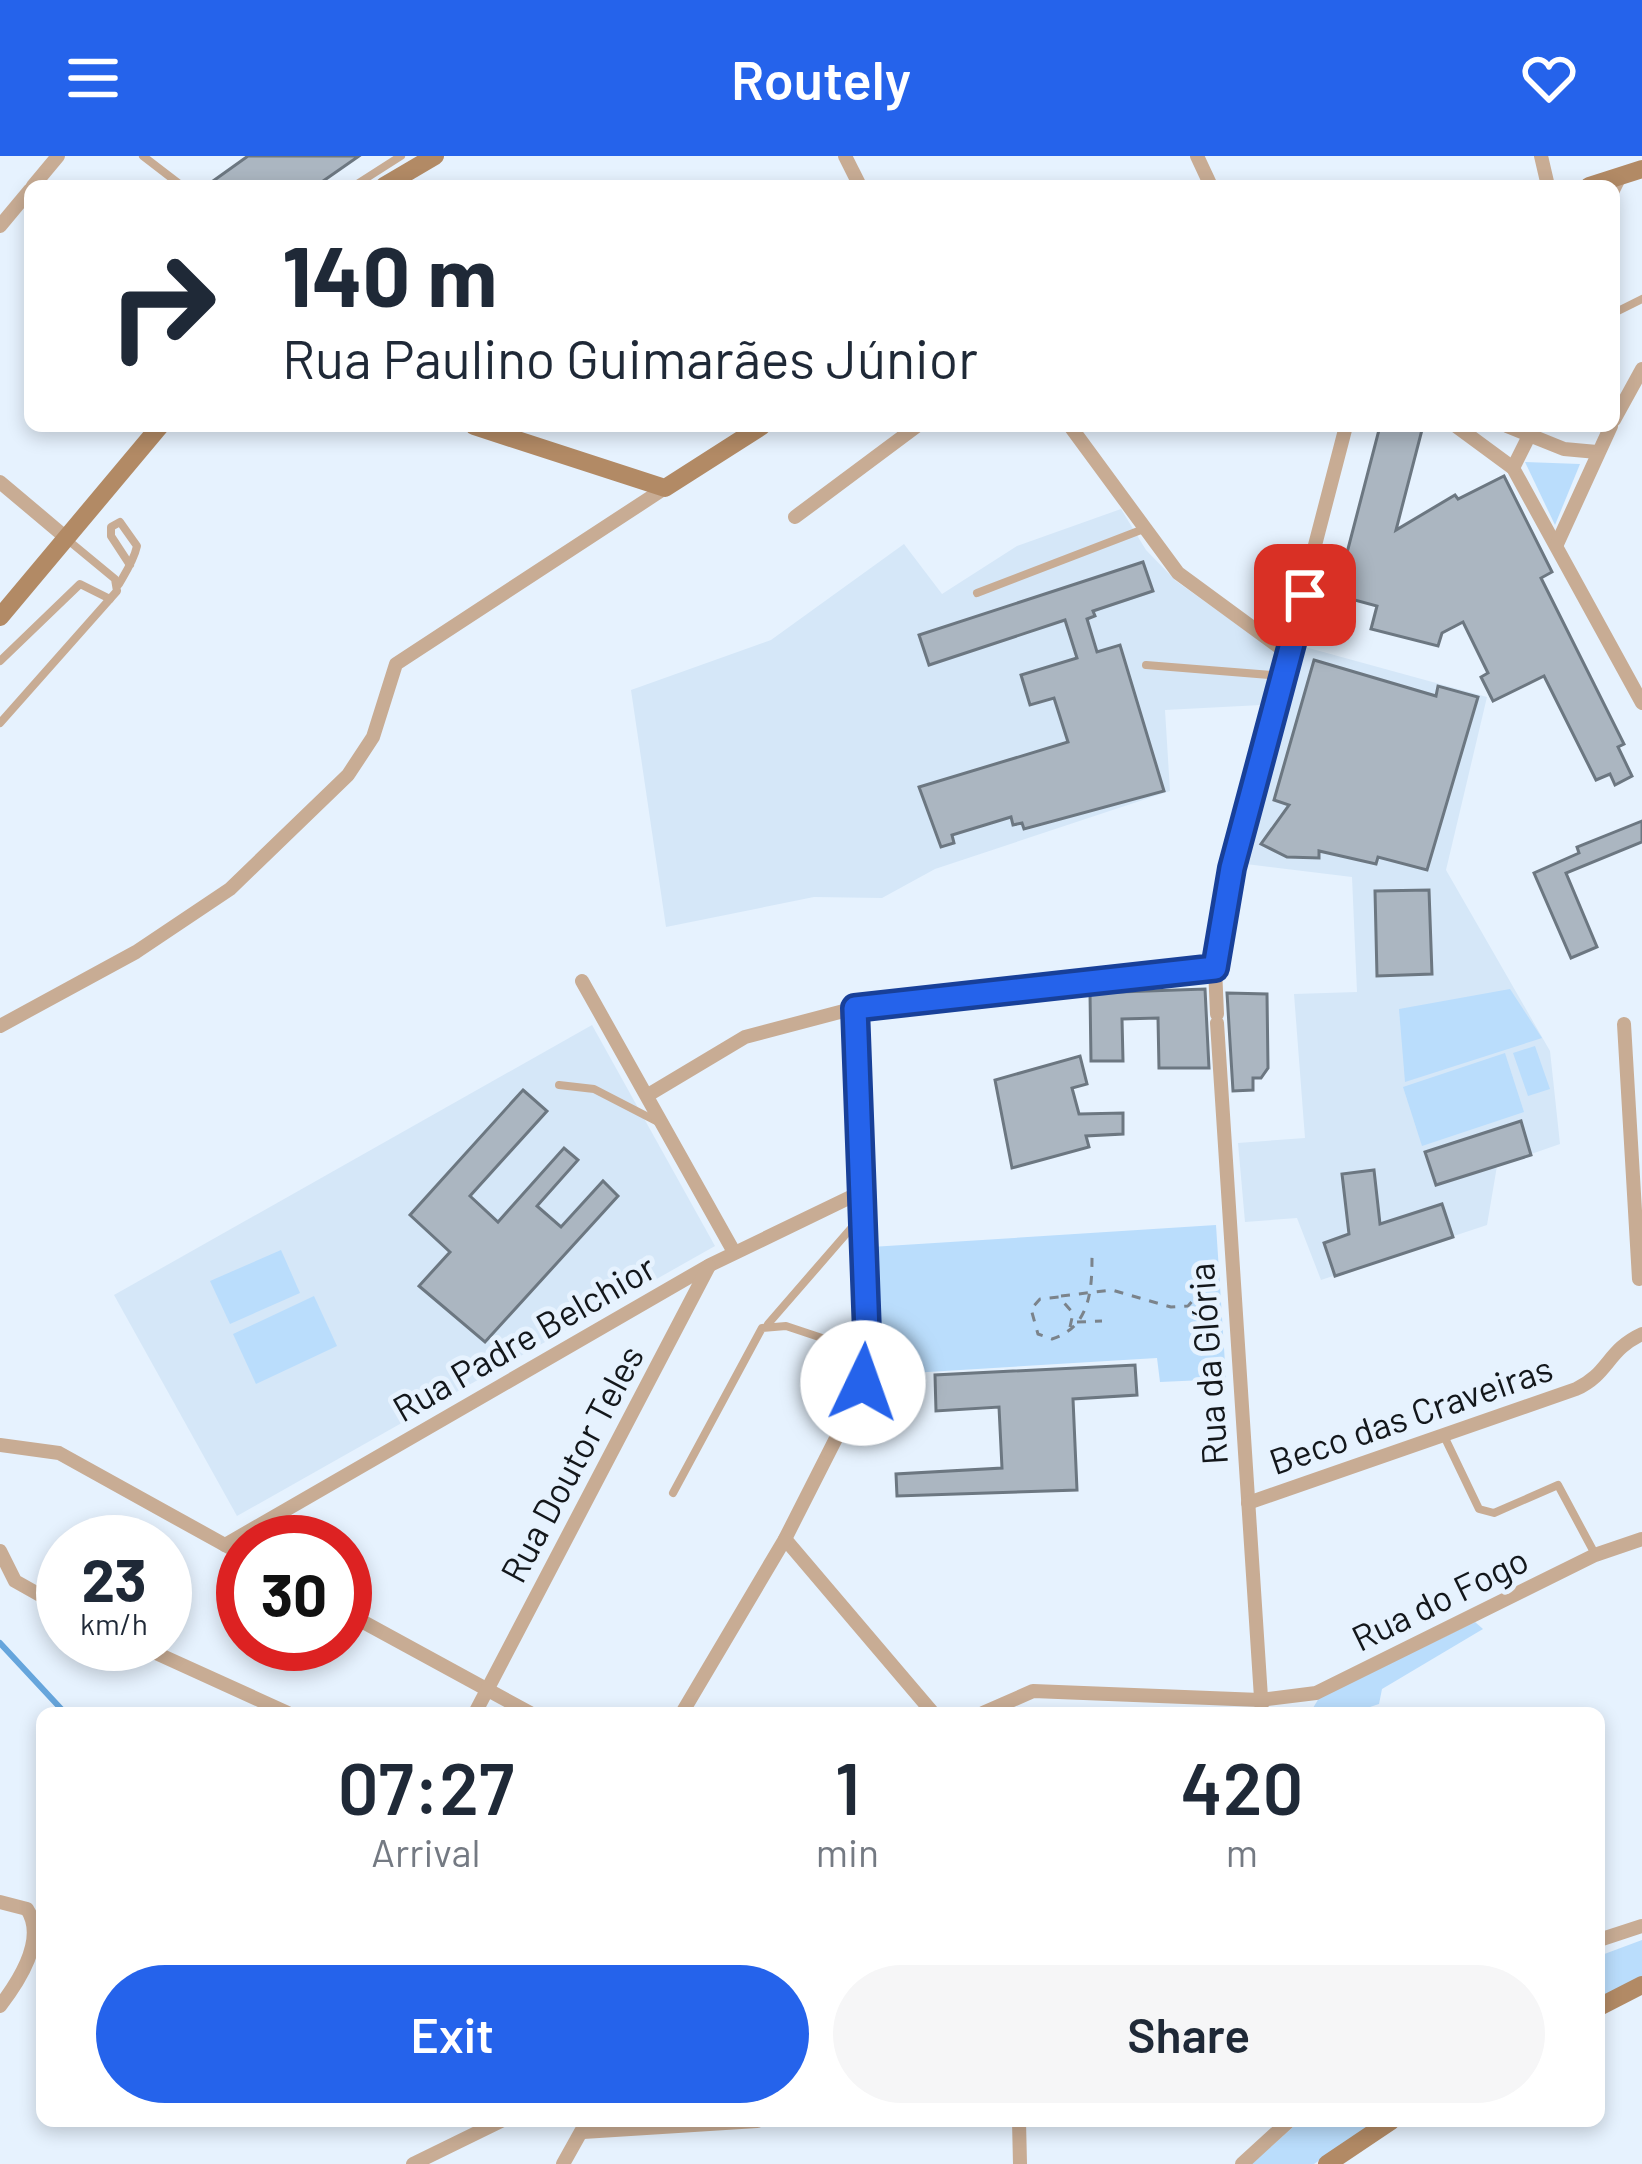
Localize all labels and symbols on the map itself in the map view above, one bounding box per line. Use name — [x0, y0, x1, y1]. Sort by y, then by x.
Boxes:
pin — [1254, 544, 1356, 646]
street label: Rua Padre Belchior — [385, 1244, 662, 1429]
street label: Rua da Glória — [1178, 1262, 1235, 1467]
position arrow — [800, 1320, 926, 1446]
street label: Rua Doutor Teles — [490, 1337, 651, 1589]
street label: Beco das Craveiras — [1263, 1345, 1558, 1482]
speed limit sign: 30 — [216, 1515, 372, 1671]
street label: Rua do Fogo — [1344, 1536, 1535, 1659]

